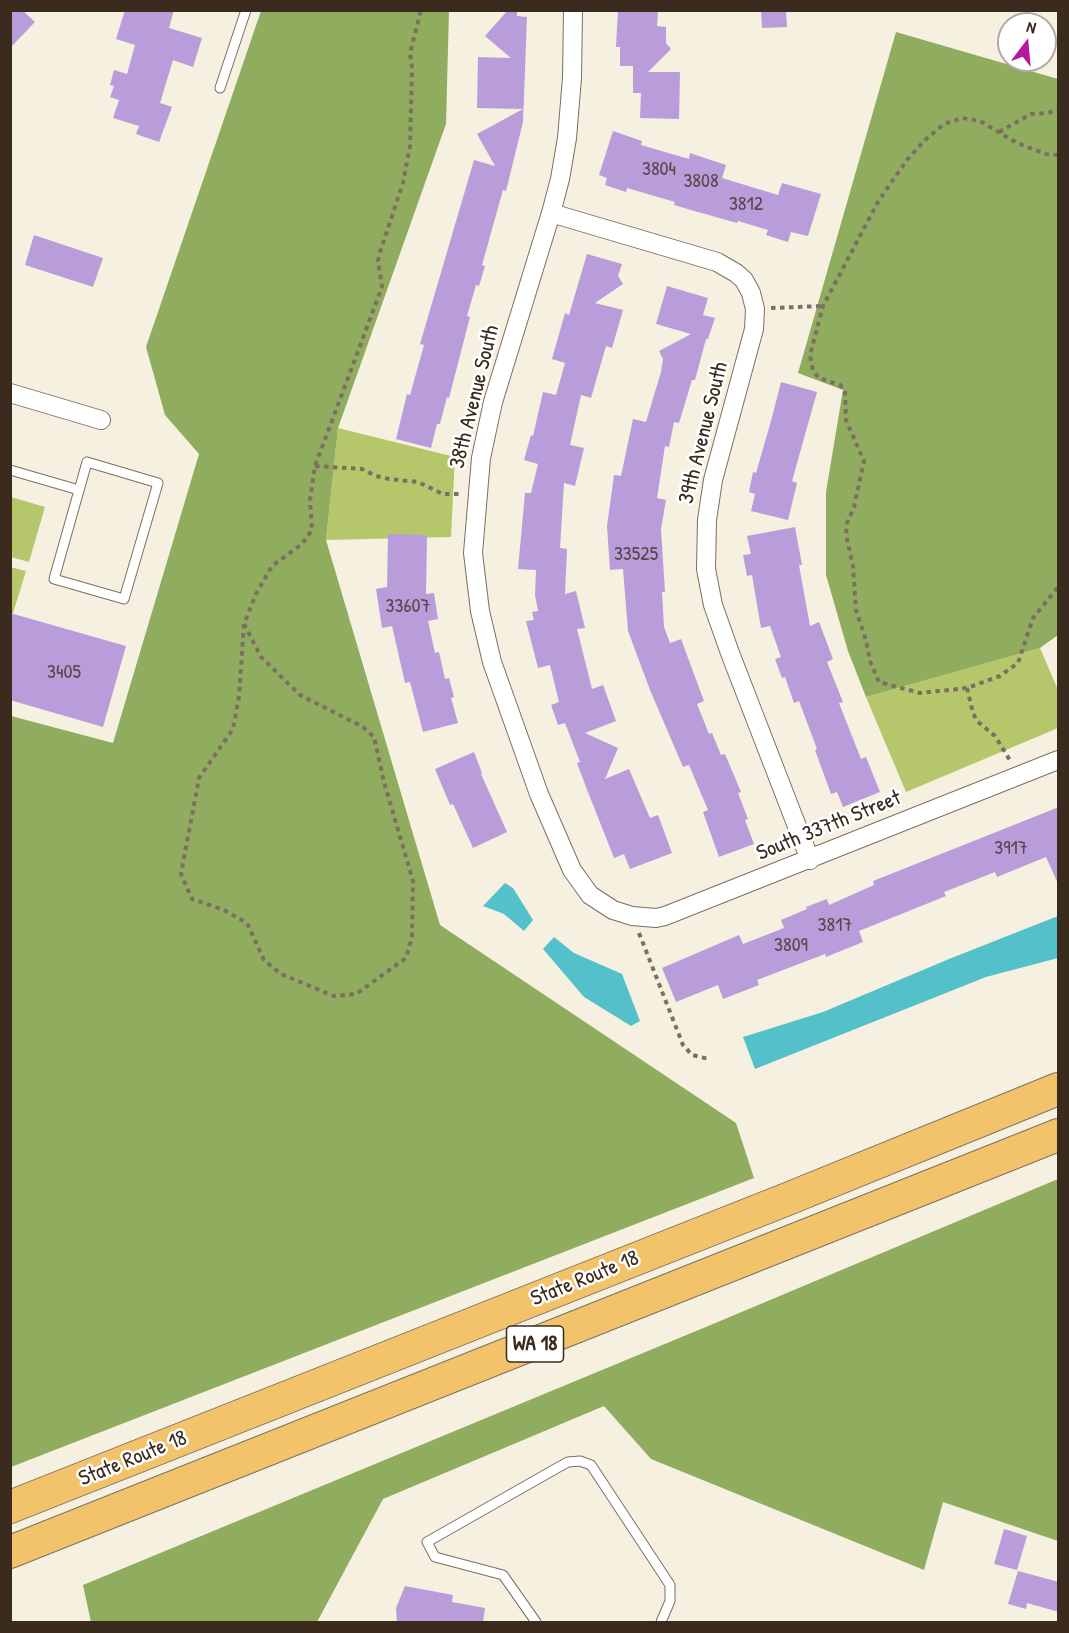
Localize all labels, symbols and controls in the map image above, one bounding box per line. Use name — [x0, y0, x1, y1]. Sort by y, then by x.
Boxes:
north arrow — [997, 12, 1057, 72]
text: N — [1024, 15, 1039, 38]
house number: 3804 — [642, 158, 676, 182]
house number: 3808 — [683, 170, 719, 194]
house number: 3812 — [729, 193, 763, 217]
street label: 38th Avenue South — [444, 323, 506, 471]
street label: 39th Avenue South — [674, 359, 734, 507]
house number: 33525 — [614, 543, 658, 567]
house number: 33607 — [386, 595, 430, 619]
house number: 3405 — [47, 661, 81, 685]
street label: South 337th Street — [753, 785, 905, 867]
house number: 3917 — [994, 837, 1028, 861]
house number: 3817 — [818, 914, 852, 938]
house number: 3809 — [774, 934, 808, 958]
street label: State Route 18 — [527, 1245, 643, 1313]
road number: WA 18 — [506, 1326, 564, 1362]
street label: State Route 18 — [75, 1425, 191, 1493]

